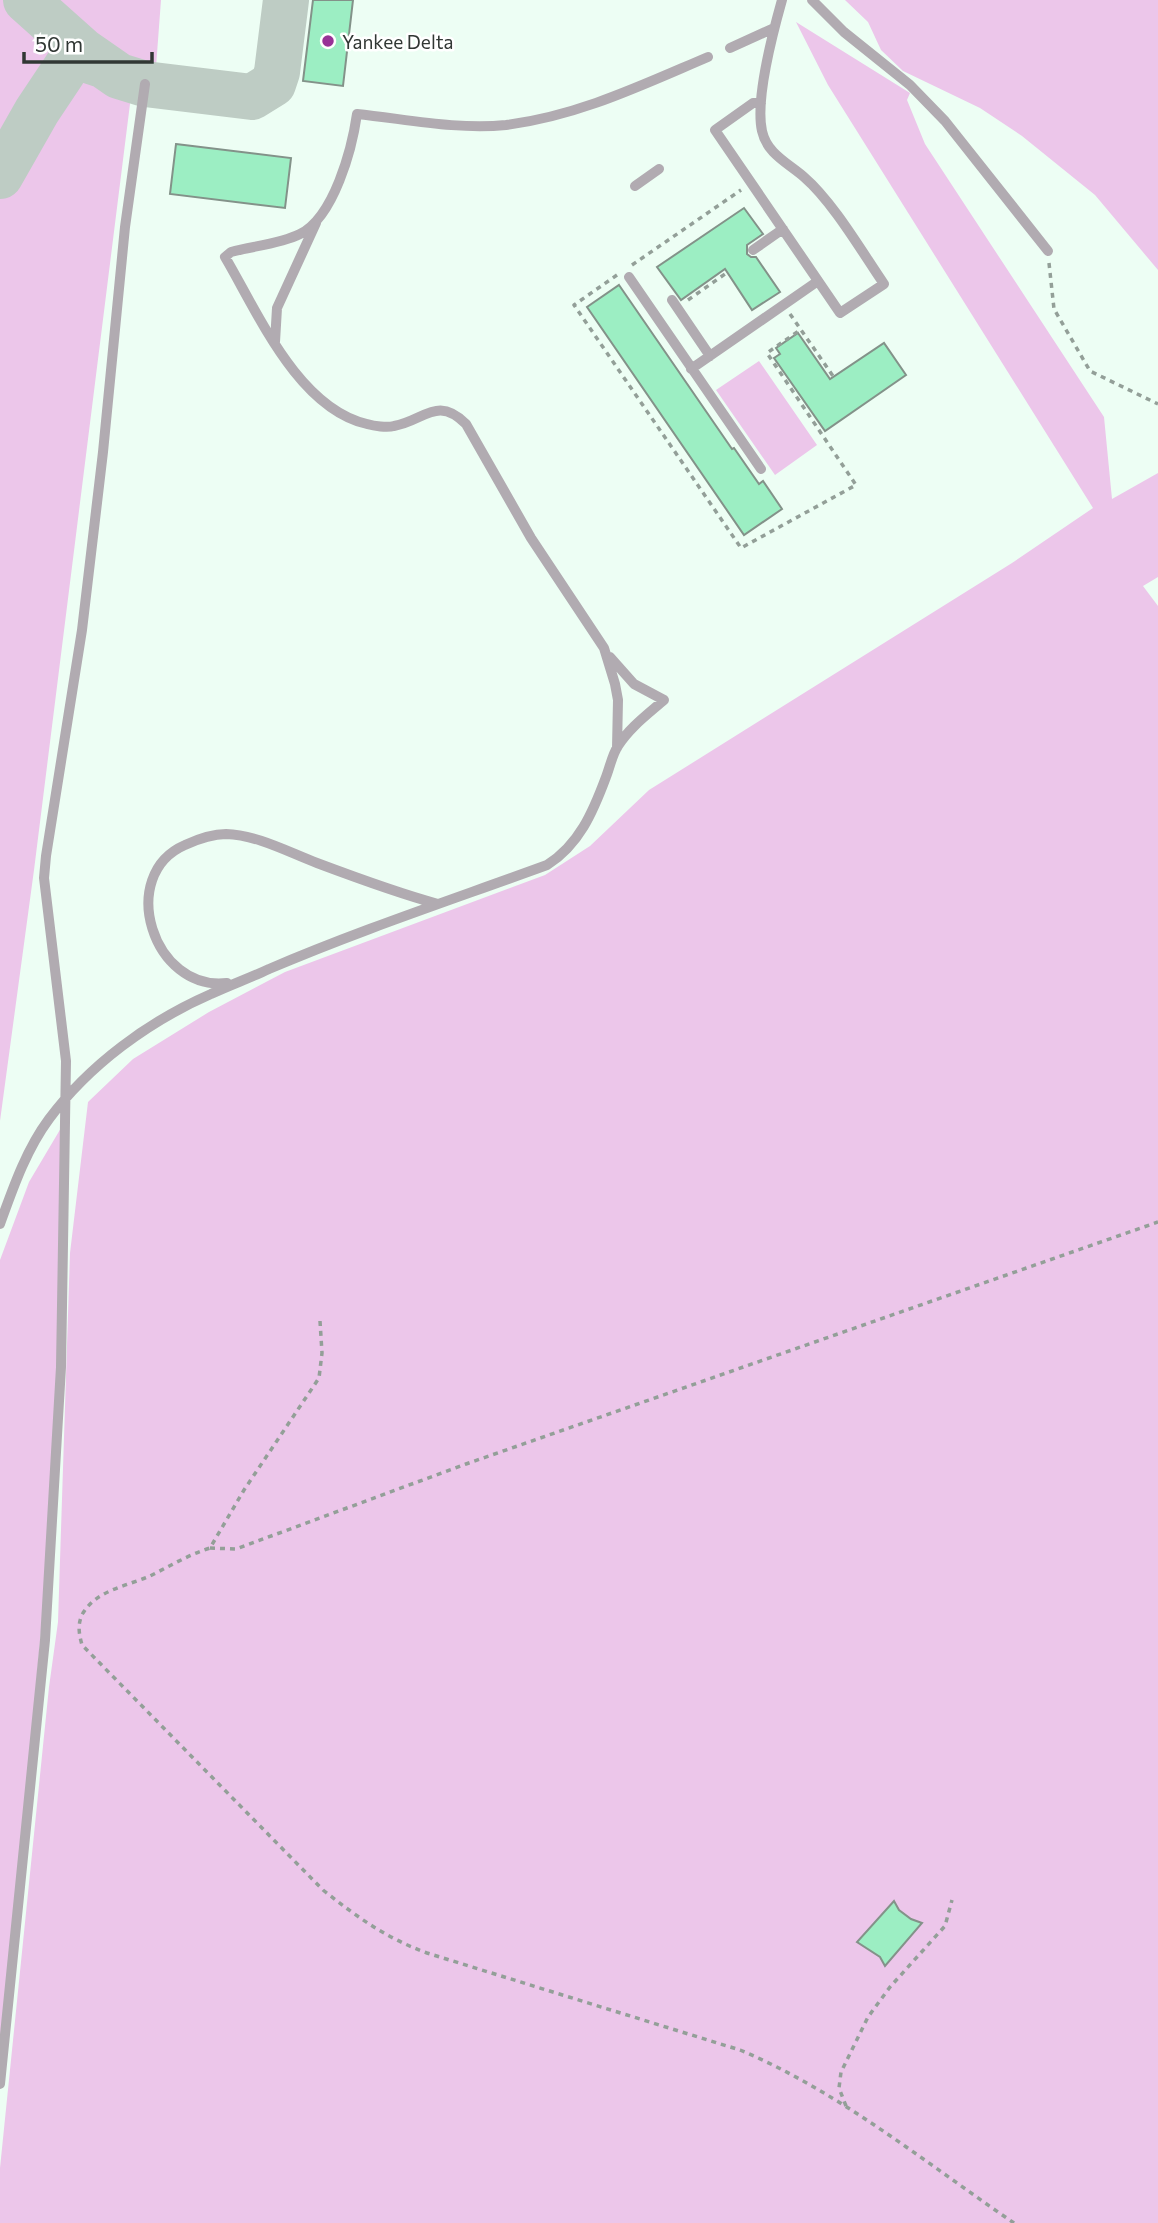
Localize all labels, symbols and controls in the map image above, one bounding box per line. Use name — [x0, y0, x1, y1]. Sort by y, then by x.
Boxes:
scale bar — [24, 21, 152, 65]
place label: Yankee Delta — [342, 30, 453, 53]
text: 50 m — [35, 31, 83, 56]
marker: Yankee Delta — [320, 33, 336, 49]

